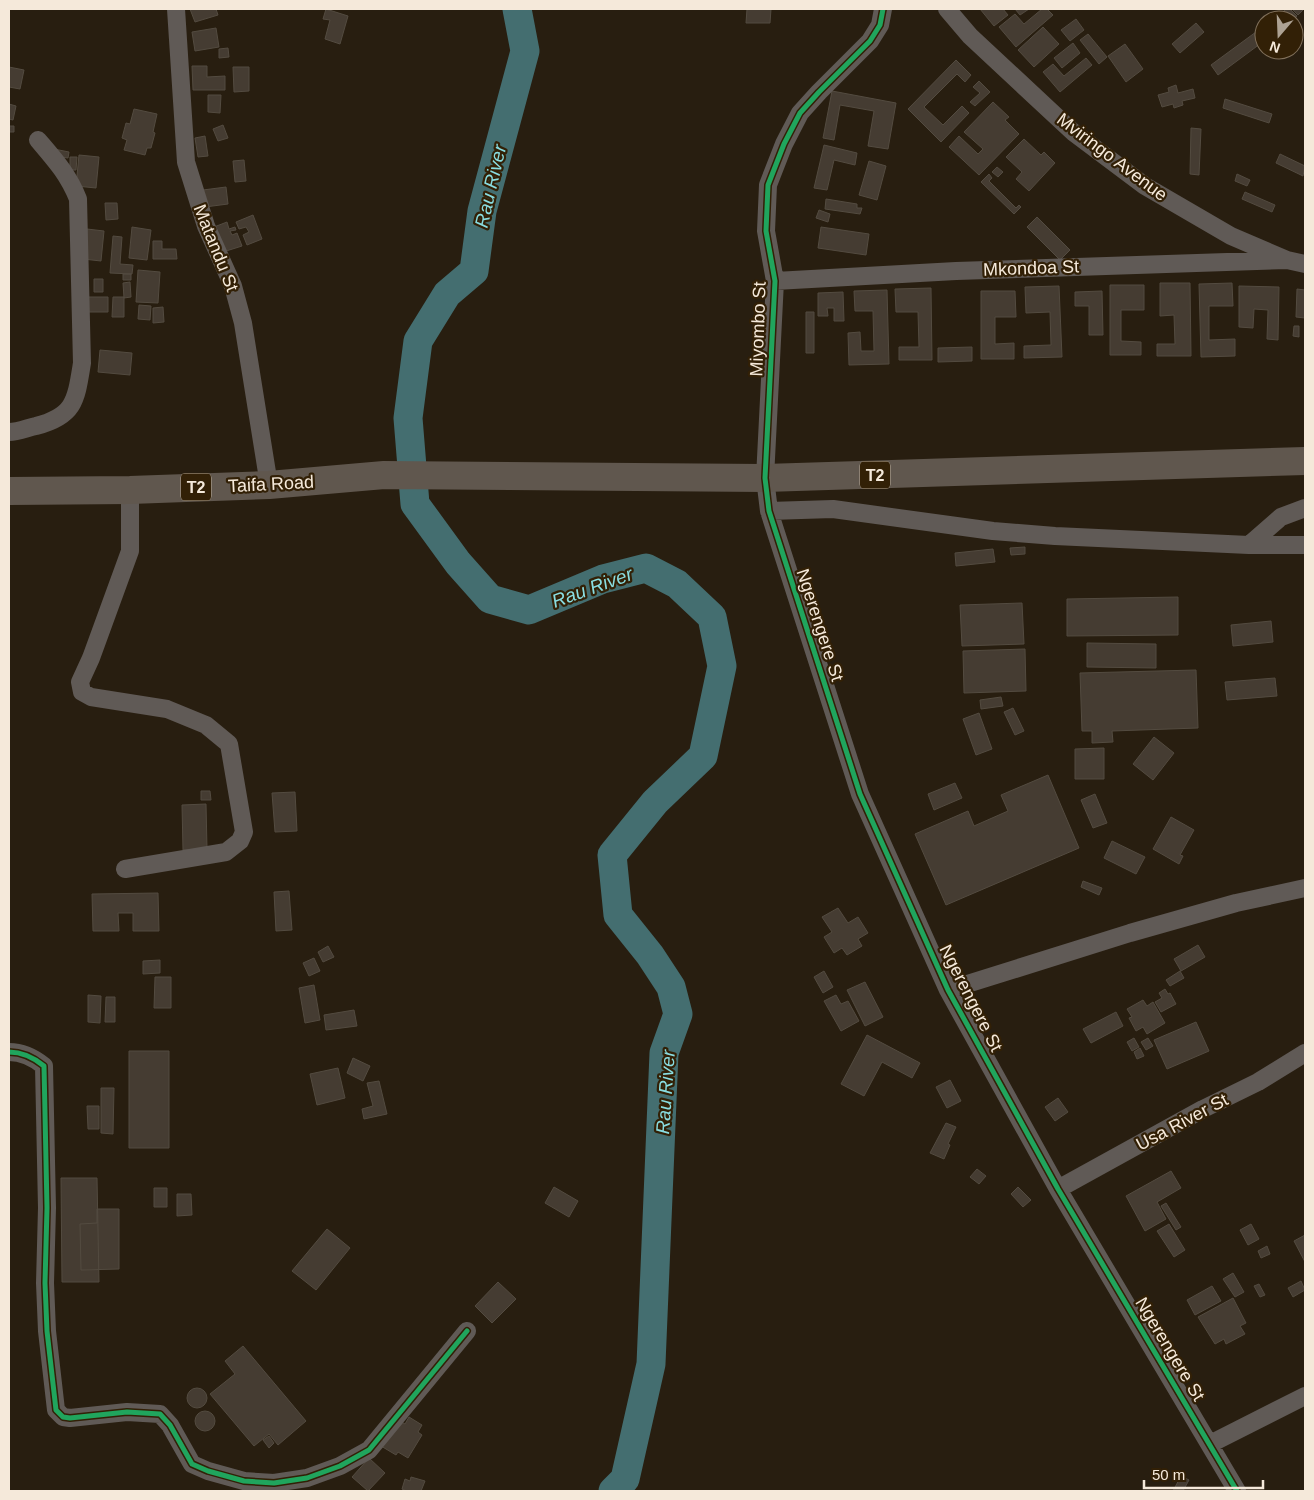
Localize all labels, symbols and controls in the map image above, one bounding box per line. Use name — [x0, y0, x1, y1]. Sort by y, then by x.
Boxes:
north arrow — [1254, 10, 1304, 60]
text: N — [1267, 38, 1282, 57]
street label: Mviringo Avenue — [1053, 109, 1171, 205]
water label: Rau River — [471, 142, 510, 230]
street label: Matandu St — [189, 202, 243, 294]
street label: Mkondoa St — [983, 256, 1079, 280]
street label: Miyombo St — [746, 281, 770, 377]
road number: T2 — [860, 462, 890, 488]
street label: Taifa Road — [228, 472, 314, 496]
road number: T2 — [181, 474, 211, 501]
water label: Rau River — [549, 563, 636, 612]
street label: Ngerengere St — [792, 566, 848, 684]
street label: Ngerengere St — [936, 941, 1006, 1055]
water label: Rau River — [652, 1049, 679, 1135]
street label: Usa River St — [1133, 1089, 1231, 1155]
street label: Ngerengere St — [1131, 1294, 1209, 1404]
scale bar — [1144, 1458, 1263, 1490]
text: 50 m — [1152, 1466, 1185, 1483]

